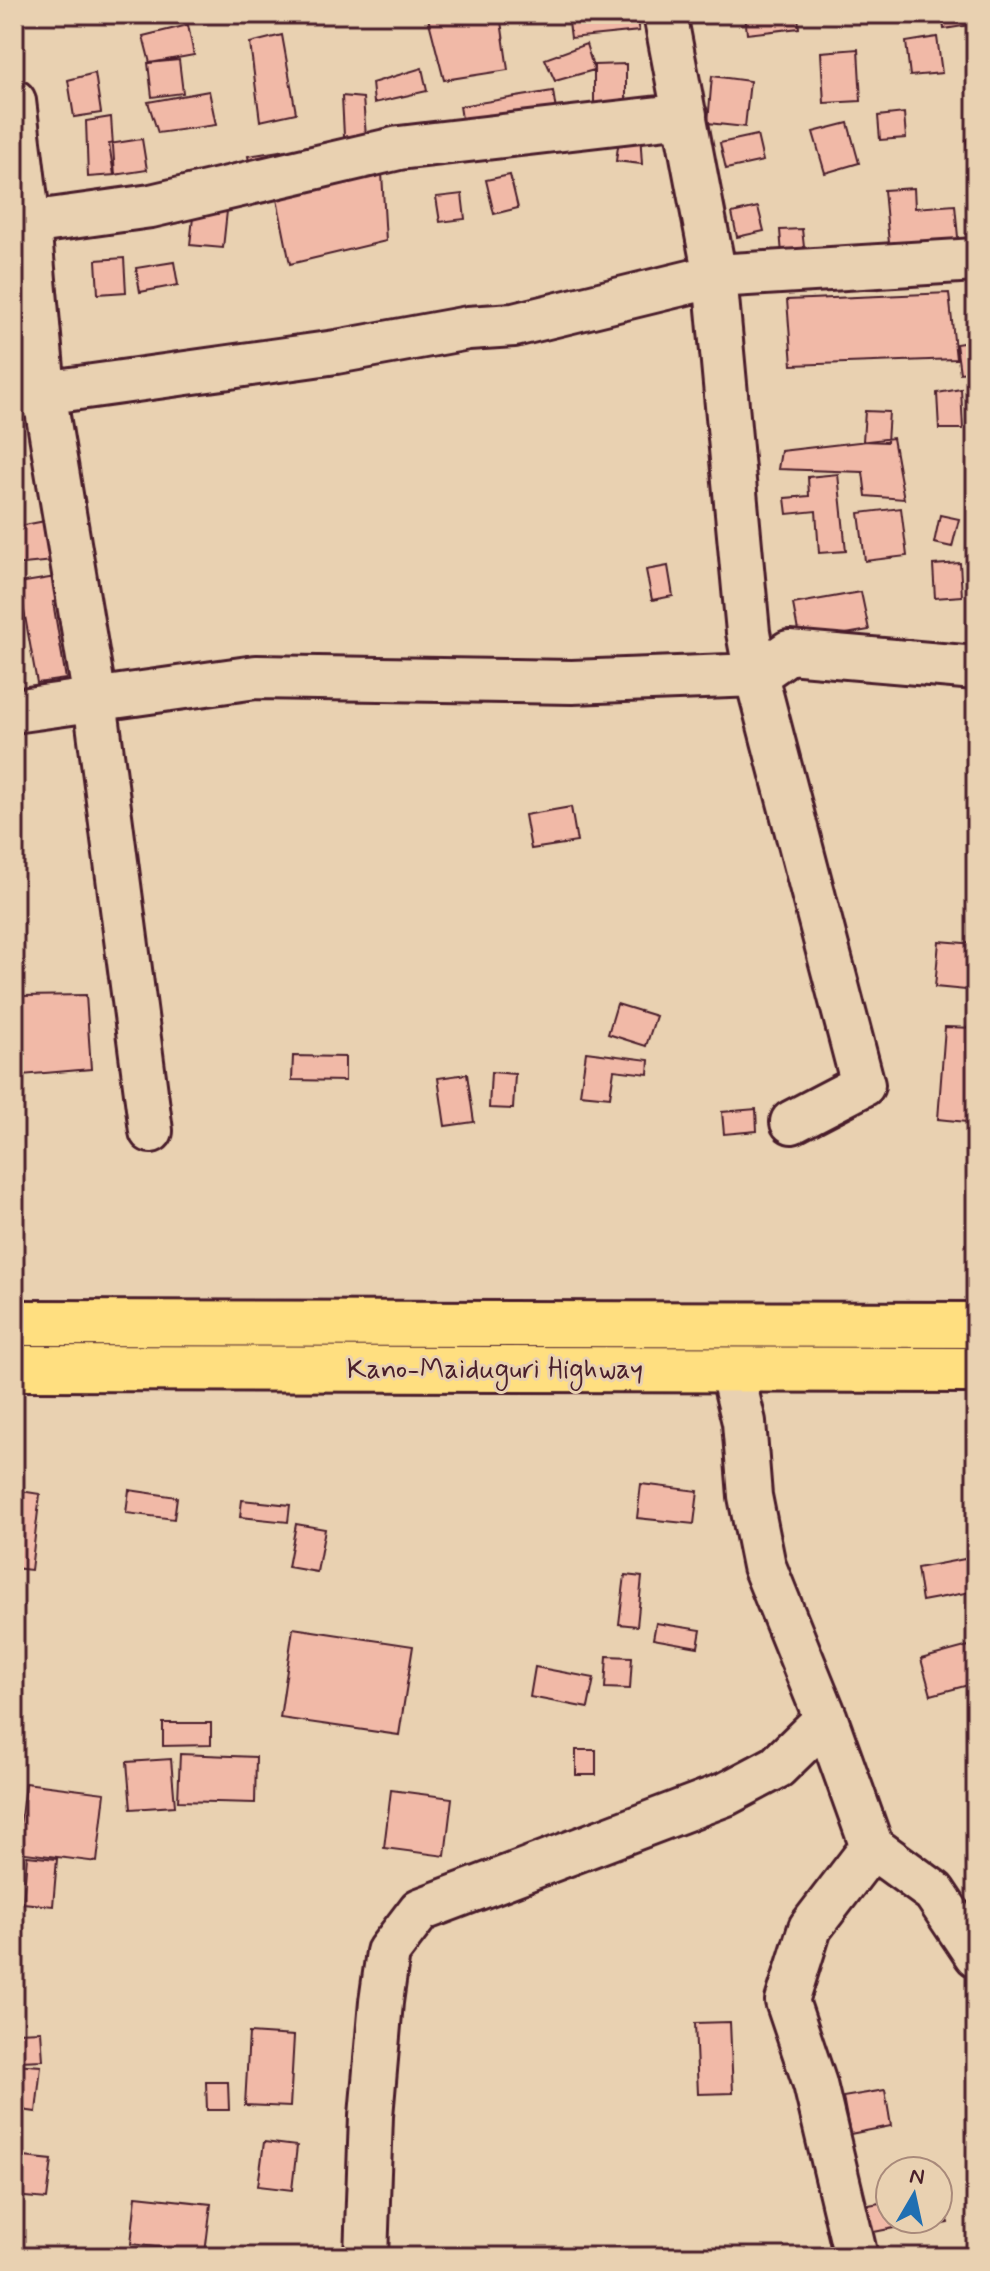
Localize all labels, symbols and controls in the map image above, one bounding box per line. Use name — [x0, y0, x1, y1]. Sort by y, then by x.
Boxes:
street label: Kano-Maiduguri Highway — [347, 1352, 643, 1391]
north arrow — [874, 2155, 954, 2235]
text: N — [907, 2162, 926, 2192]

